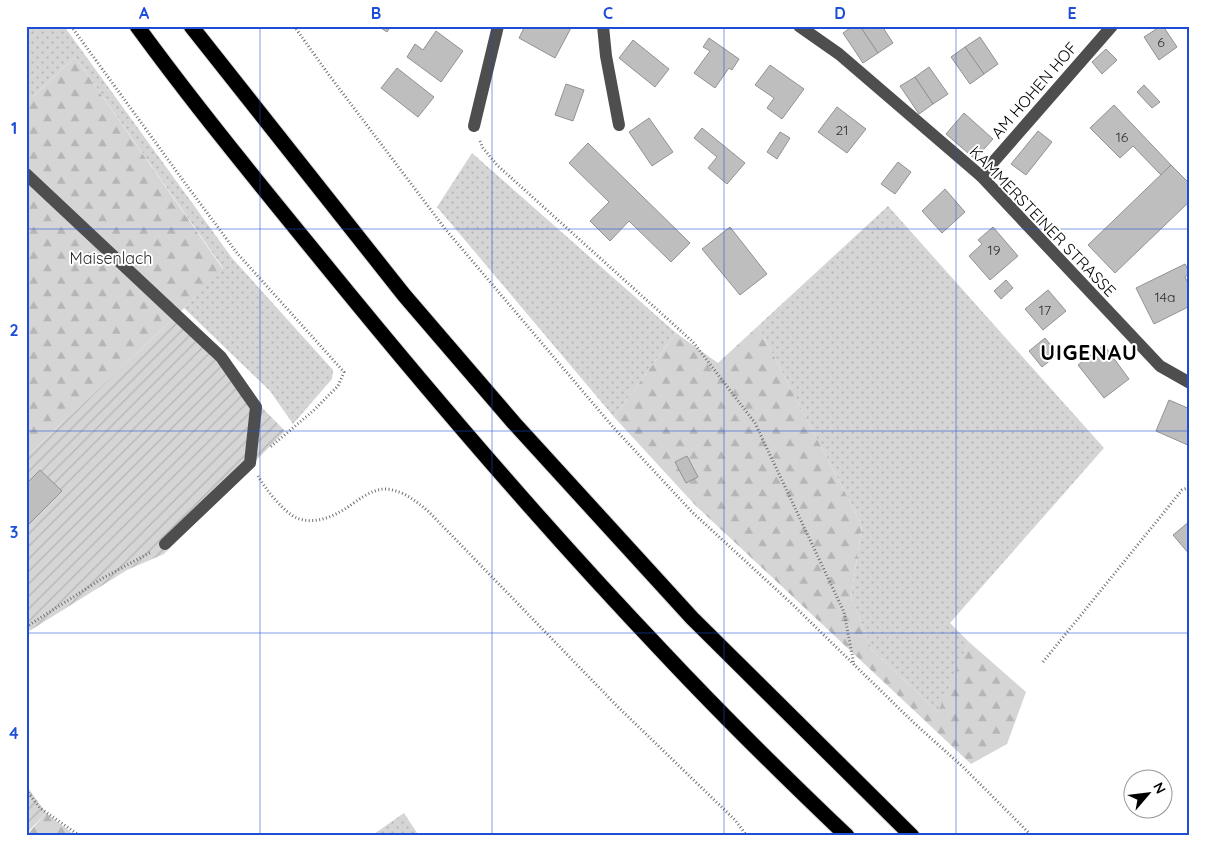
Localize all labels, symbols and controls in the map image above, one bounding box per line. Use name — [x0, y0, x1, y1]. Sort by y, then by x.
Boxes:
text: A — [139, 3, 150, 23]
text: B — [371, 3, 381, 23]
text: C — [603, 3, 613, 23]
text: D — [834, 3, 846, 23]
text: E — [1067, 3, 1077, 23]
house number: 6 — [1157, 33, 1165, 51]
street label: AM HOHEN HOF — [987, 38, 1081, 142]
text: 1 — [11, 118, 17, 138]
house number: 21 — [836, 121, 848, 139]
house number: 16 — [1116, 128, 1129, 146]
street label: KAMMERSTEINER STRASSE — [966, 141, 1120, 301]
house number: 19 — [988, 241, 1001, 259]
park label: Maisenlach — [70, 248, 152, 268]
house number: 14a — [1155, 288, 1175, 306]
house number: 17 — [1039, 301, 1051, 319]
text: 2 — [9, 320, 19, 340]
district label: UIGENAU — [1040, 339, 1138, 365]
text: 3 — [10, 522, 18, 542]
text: 4 — [9, 723, 19, 743]
north arrow — [1124, 770, 1174, 820]
text: N — [1149, 779, 1170, 797]

